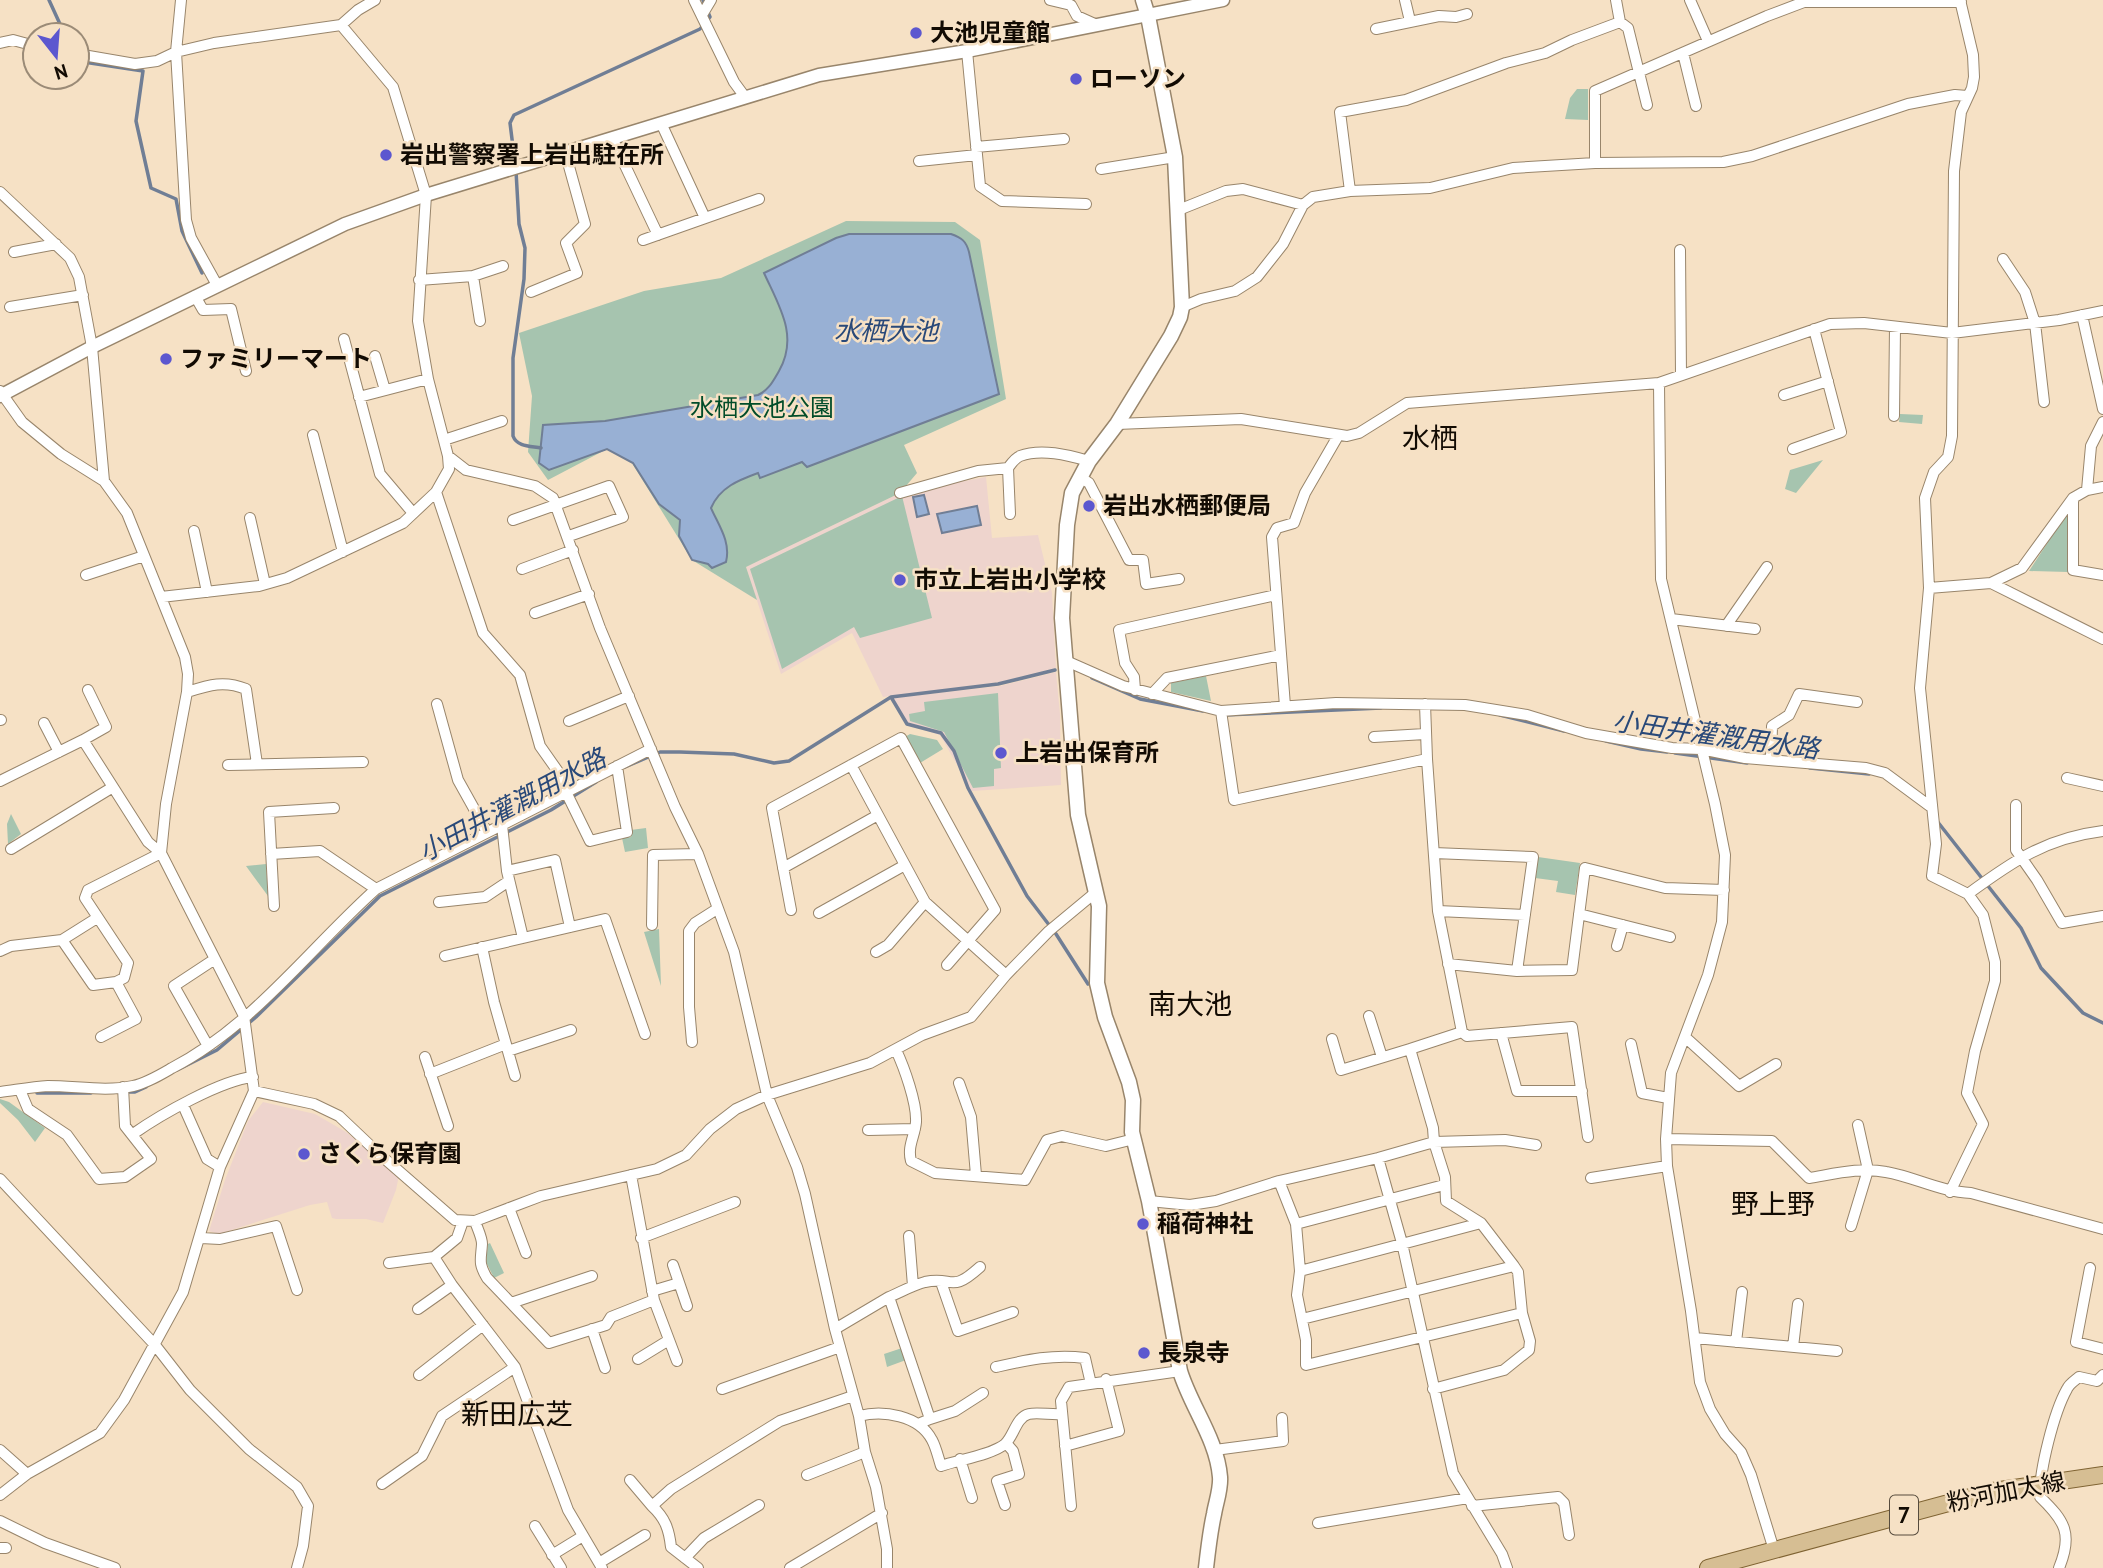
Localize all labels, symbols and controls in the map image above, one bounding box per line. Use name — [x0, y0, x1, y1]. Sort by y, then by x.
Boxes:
place label: 大池児童館 — [930, 17, 1050, 48]
north arrow — [21, 21, 91, 91]
marker: 大池児童館 — [908, 25, 924, 41]
text: N — [51, 59, 70, 86]
place label: ローソン — [1090, 63, 1186, 94]
marker: ローソン — [1068, 71, 1084, 87]
place label: 岩出警察署上岩出駐在所 — [400, 139, 664, 170]
marker: 岩出警察署上岩出駐在所 — [378, 147, 394, 163]
water label: 水栖大池 — [834, 314, 941, 347]
place label: ファミリーマート — [180, 343, 372, 374]
marker: ファミリーマート — [158, 351, 174, 367]
park label: 水栖大池公園 — [690, 392, 834, 423]
district label: 水栖 — [1402, 419, 1458, 456]
place label: 岩出水栖郵便局 — [1103, 490, 1271, 521]
marker: 岩出水栖郵便局 — [1081, 498, 1097, 514]
place label: 市立上岩出小学校 — [914, 564, 1106, 595]
marker: 市立上岩出小学校 — [892, 572, 908, 588]
water label: 小田井灌漑用水路 — [1611, 704, 1823, 766]
place label: 上岩出保育所 — [1015, 737, 1159, 768]
water label: 小田井灌漑用水路 — [412, 740, 613, 868]
marker: 上岩出保育所 — [993, 745, 1009, 761]
district label: 南大池 — [1148, 985, 1232, 1022]
place label: さくら保育園 — [318, 1138, 462, 1169]
marker: さくら保育園 — [296, 1146, 312, 1162]
district label: 野上野 — [1731, 1185, 1815, 1222]
place label: 稲荷神社 — [1157, 1208, 1253, 1239]
marker: 稲荷神社 — [1135, 1216, 1151, 1232]
place label: 長泉寺 — [1158, 1337, 1230, 1368]
marker: 長泉寺 — [1136, 1345, 1152, 1361]
district label: 新田広芝 — [461, 1395, 573, 1432]
street label: 粉河加太線 — [1944, 1465, 2068, 1518]
road number: 7 — [1890, 1496, 1918, 1534]

